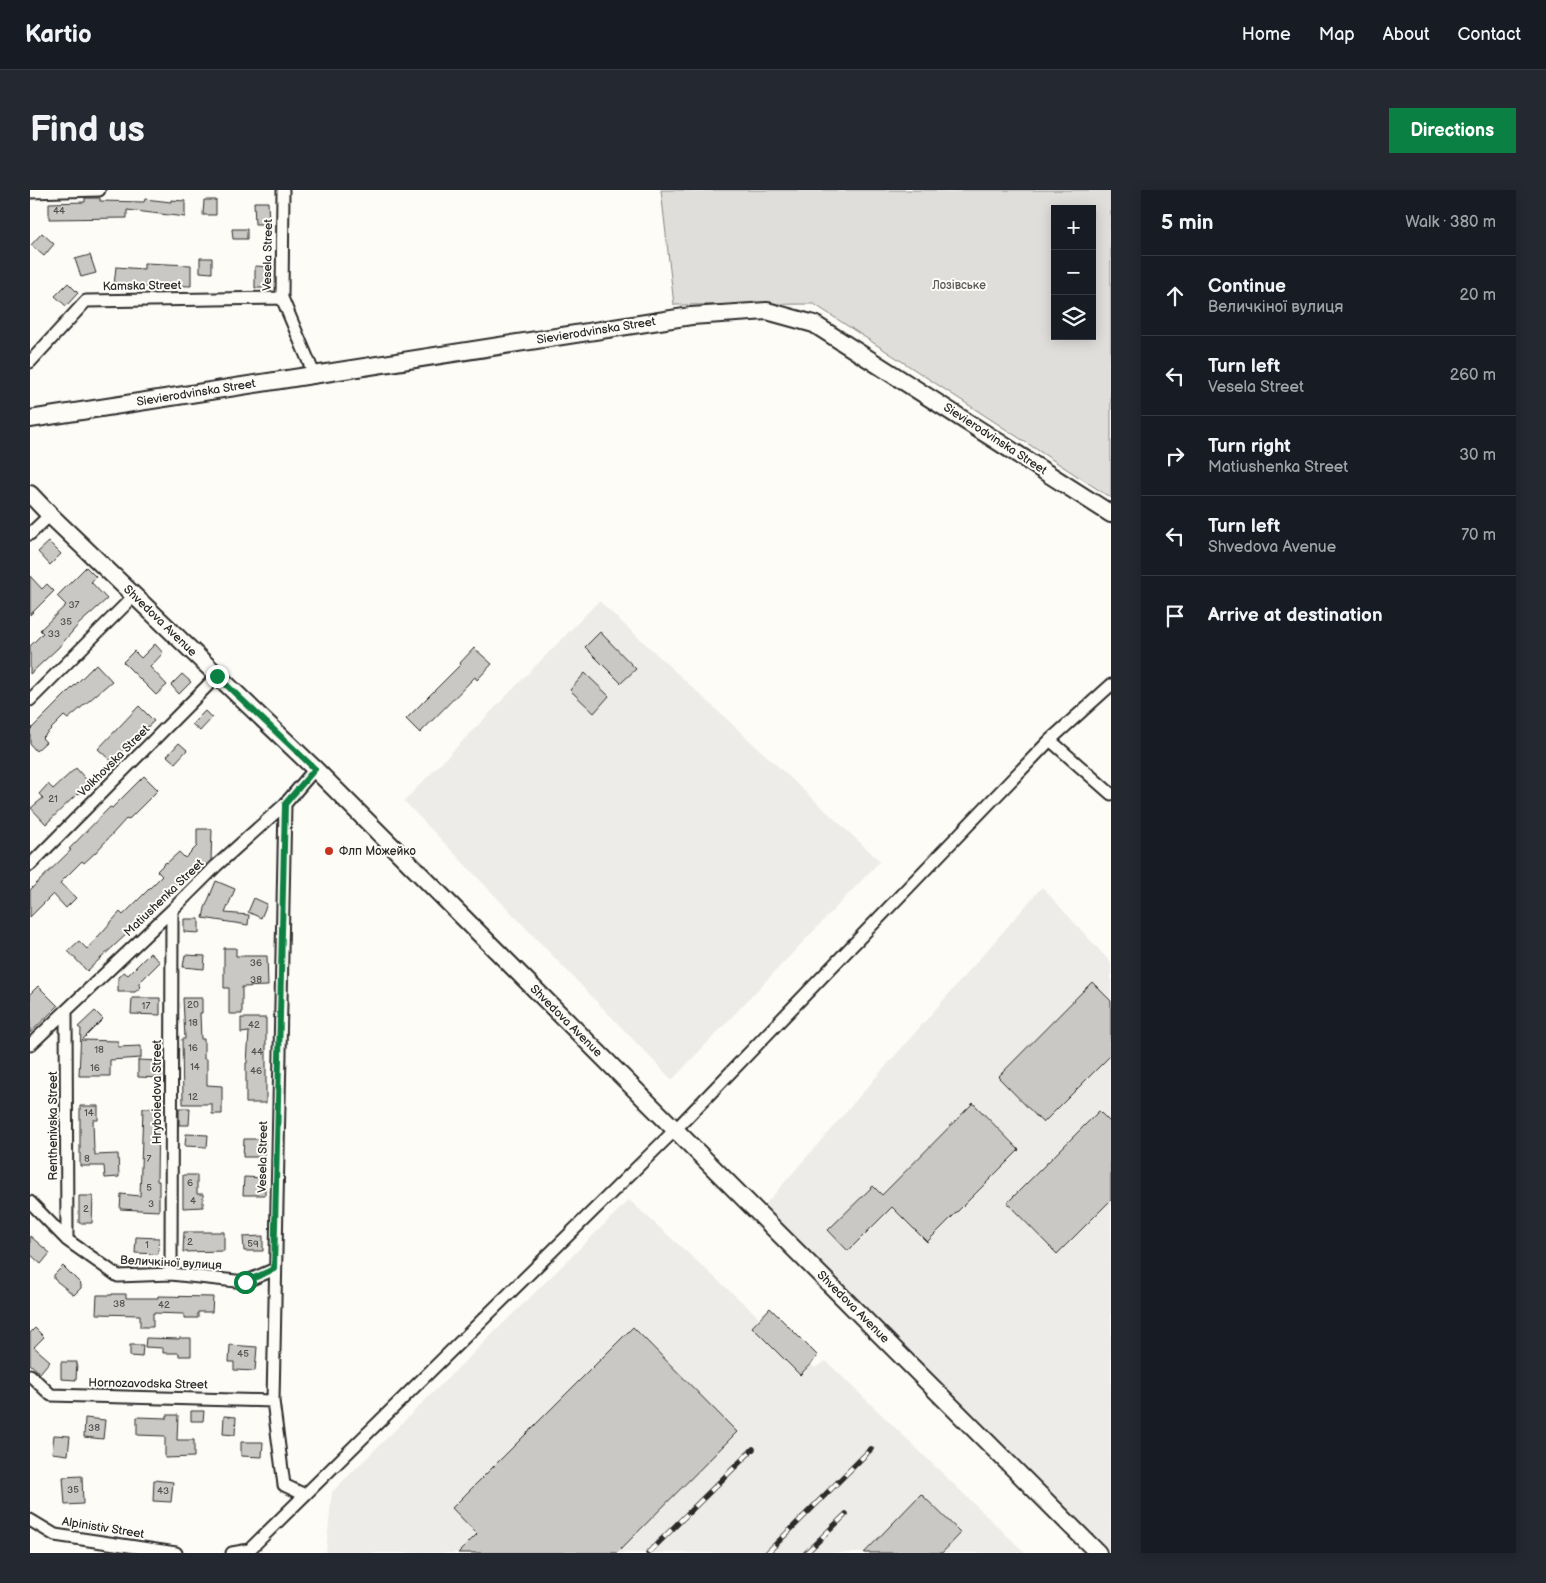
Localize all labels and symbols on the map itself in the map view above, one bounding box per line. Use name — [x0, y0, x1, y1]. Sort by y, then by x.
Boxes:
house number: 44 — [53, 205, 65, 217]
street label: Vesela Street — [260, 219, 276, 291]
street label: Kamska Street — [103, 278, 182, 294]
park label: Лозівське — [931, 278, 986, 293]
street label: Sievierodvinska Street — [535, 314, 657, 348]
street label: Sievierodvinska Street — [135, 376, 257, 410]
street label: Sievierodvinska Street — [940, 400, 1050, 478]
street label: Shvedova Avenue — [120, 582, 200, 660]
house number: 37 — [68, 599, 80, 611]
house number: 35 — [60, 616, 72, 628]
house number: 33 — [48, 628, 60, 640]
route end — [206, 665, 229, 688]
street label: Volkhovska Street — [75, 722, 153, 800]
house number: 21 — [48, 793, 58, 805]
place label: Флп Можейко — [339, 844, 416, 859]
marker: Флп Можейко — [323, 845, 335, 857]
street label: Matiushenka Street — [121, 856, 207, 940]
house number: 36 — [250, 957, 262, 969]
house number: 38 — [250, 974, 262, 986]
street label: Shvedova Avenue — [527, 982, 605, 1060]
house number: 20 — [187, 999, 199, 1011]
house number: 17 — [142, 1000, 150, 1012]
house number: 18 — [188, 1017, 198, 1029]
house number: 42 — [248, 1019, 260, 1031]
street label: Hryboiedova Street — [150, 1039, 165, 1144]
house number: 16 — [188, 1042, 198, 1054]
house number: 18 — [94, 1044, 104, 1056]
house number: 44 — [251, 1046, 263, 1058]
house number: 14 — [190, 1061, 200, 1073]
house number: 16 — [90, 1062, 100, 1074]
house number: 46 — [250, 1065, 262, 1077]
street label: Renthenivska Street — [46, 1071, 61, 1181]
house number: 12 — [188, 1091, 198, 1103]
house number: 14 — [84, 1107, 94, 1119]
street label: Vesela Street — [255, 1121, 271, 1193]
house number: 8 — [84, 1153, 90, 1165]
house number: 7 — [147, 1153, 152, 1165]
house number: 6 — [187, 1177, 193, 1189]
house number: 5 — [146, 1182, 152, 1194]
house number: 4 — [190, 1195, 196, 1207]
house number: 3 — [148, 1198, 154, 1210]
house number: 2 — [83, 1203, 89, 1215]
house number: 2 — [187, 1236, 193, 1248]
house number: 59 — [247, 1238, 259, 1250]
house number: 1 — [145, 1239, 149, 1251]
street label: Величкіної вулиця — [120, 1253, 222, 1273]
street label: Shvedova Avenue — [814, 1268, 892, 1346]
route start — [234, 1271, 257, 1294]
house number: 38 — [113, 1298, 125, 1310]
house number: 42 — [158, 1299, 170, 1311]
house number: 45 — [237, 1348, 249, 1360]
street label: Hornozavodska Street — [88, 1375, 208, 1393]
house number: 38 — [88, 1422, 100, 1434]
house number: 35 — [67, 1484, 79, 1496]
house number: 43 — [157, 1485, 169, 1497]
street label: Alpinistiv Street — [61, 1514, 146, 1542]

